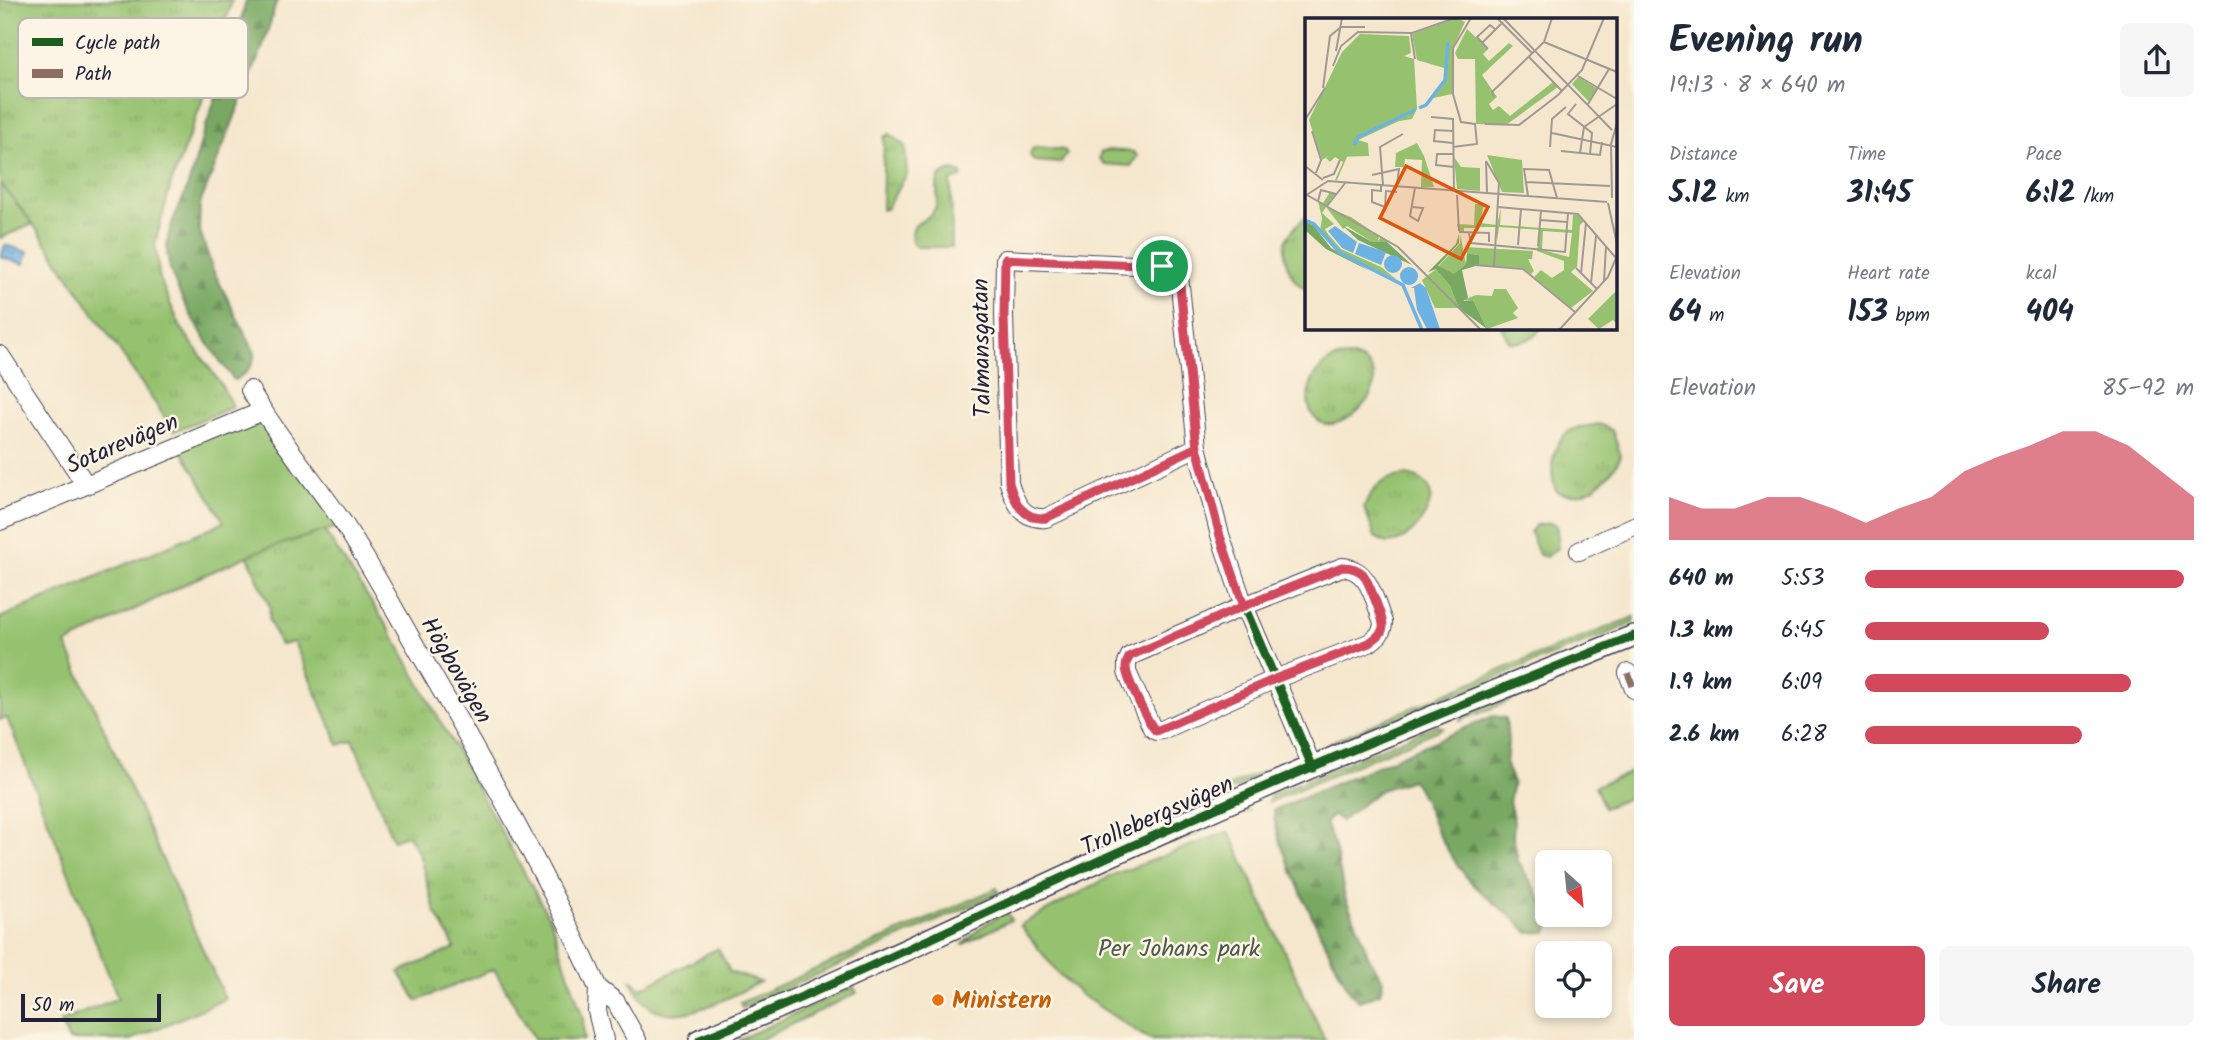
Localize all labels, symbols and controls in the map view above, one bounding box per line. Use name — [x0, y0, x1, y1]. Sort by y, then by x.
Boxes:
text: Evening run — [1669, 12, 1863, 72]
legend — [18, 18, 248, 98]
inset map — [1305, 18, 1616, 329]
button: share — [2120, 23, 2194, 97]
text: Cycle path — [75, 29, 160, 59]
text: Path — [75, 60, 112, 90]
text: 19:13 · 8 × 640 m — [1669, 68, 1845, 104]
text: Distance — [1669, 140, 1737, 170]
text: Time — [1847, 140, 1886, 170]
text: Pace — [2026, 140, 2062, 170]
text: 5.12 — [1669, 170, 1718, 218]
text: 31:45 — [1847, 170, 1912, 218]
text: 6:12 — [2026, 170, 2076, 218]
text: km — [1718, 182, 1750, 212]
text: /km — [2076, 182, 2114, 212]
pin — [1132, 236, 1192, 296]
icon: arrive — [1143, 247, 1181, 285]
text: Elevation — [1669, 259, 1741, 289]
text: Heart rate — [1847, 259, 1930, 289]
text: kcal — [2026, 259, 2057, 289]
street label: Talmansgatan — [962, 278, 1003, 418]
text: 64 — [1669, 289, 1702, 337]
text: 153 — [1847, 289, 1888, 337]
text: 404 — [2026, 289, 2074, 337]
text: m — [1702, 301, 1724, 331]
text: bpm — [1888, 301, 1930, 331]
text: Elevation — [1669, 371, 1756, 407]
text: 85–92 m — [2102, 371, 2194, 407]
street label: Sotarevägen — [60, 403, 185, 486]
text: 640 m — [1669, 561, 1734, 597]
text: 5:53 — [1781, 561, 1825, 597]
street label: Högbovägen — [409, 610, 502, 732]
text: 1.3 km — [1669, 613, 1733, 649]
text: 6:45 — [1781, 613, 1824, 649]
text: 1.9 km — [1669, 665, 1732, 701]
text: 6:09 — [1781, 665, 1822, 701]
text: 2.6 km — [1669, 717, 1739, 753]
text: 6:28 — [1781, 717, 1827, 753]
street label: Trollebergsvägen — [1075, 765, 1240, 867]
north arrow — [1535, 850, 1612, 928]
map controls — [1535, 850, 1612, 1018]
park label: Per Johans park — [1098, 930, 1261, 969]
button: locate — [1535, 941, 1612, 1018]
button: Save — [1669, 946, 1925, 1026]
button: Share — [1939, 946, 2194, 1026]
place label: Ministern — [952, 982, 1052, 1021]
scale bar — [21, 991, 161, 1023]
text: 50 m — [32, 991, 74, 1021]
marker: Ministern — [930, 992, 946, 1008]

